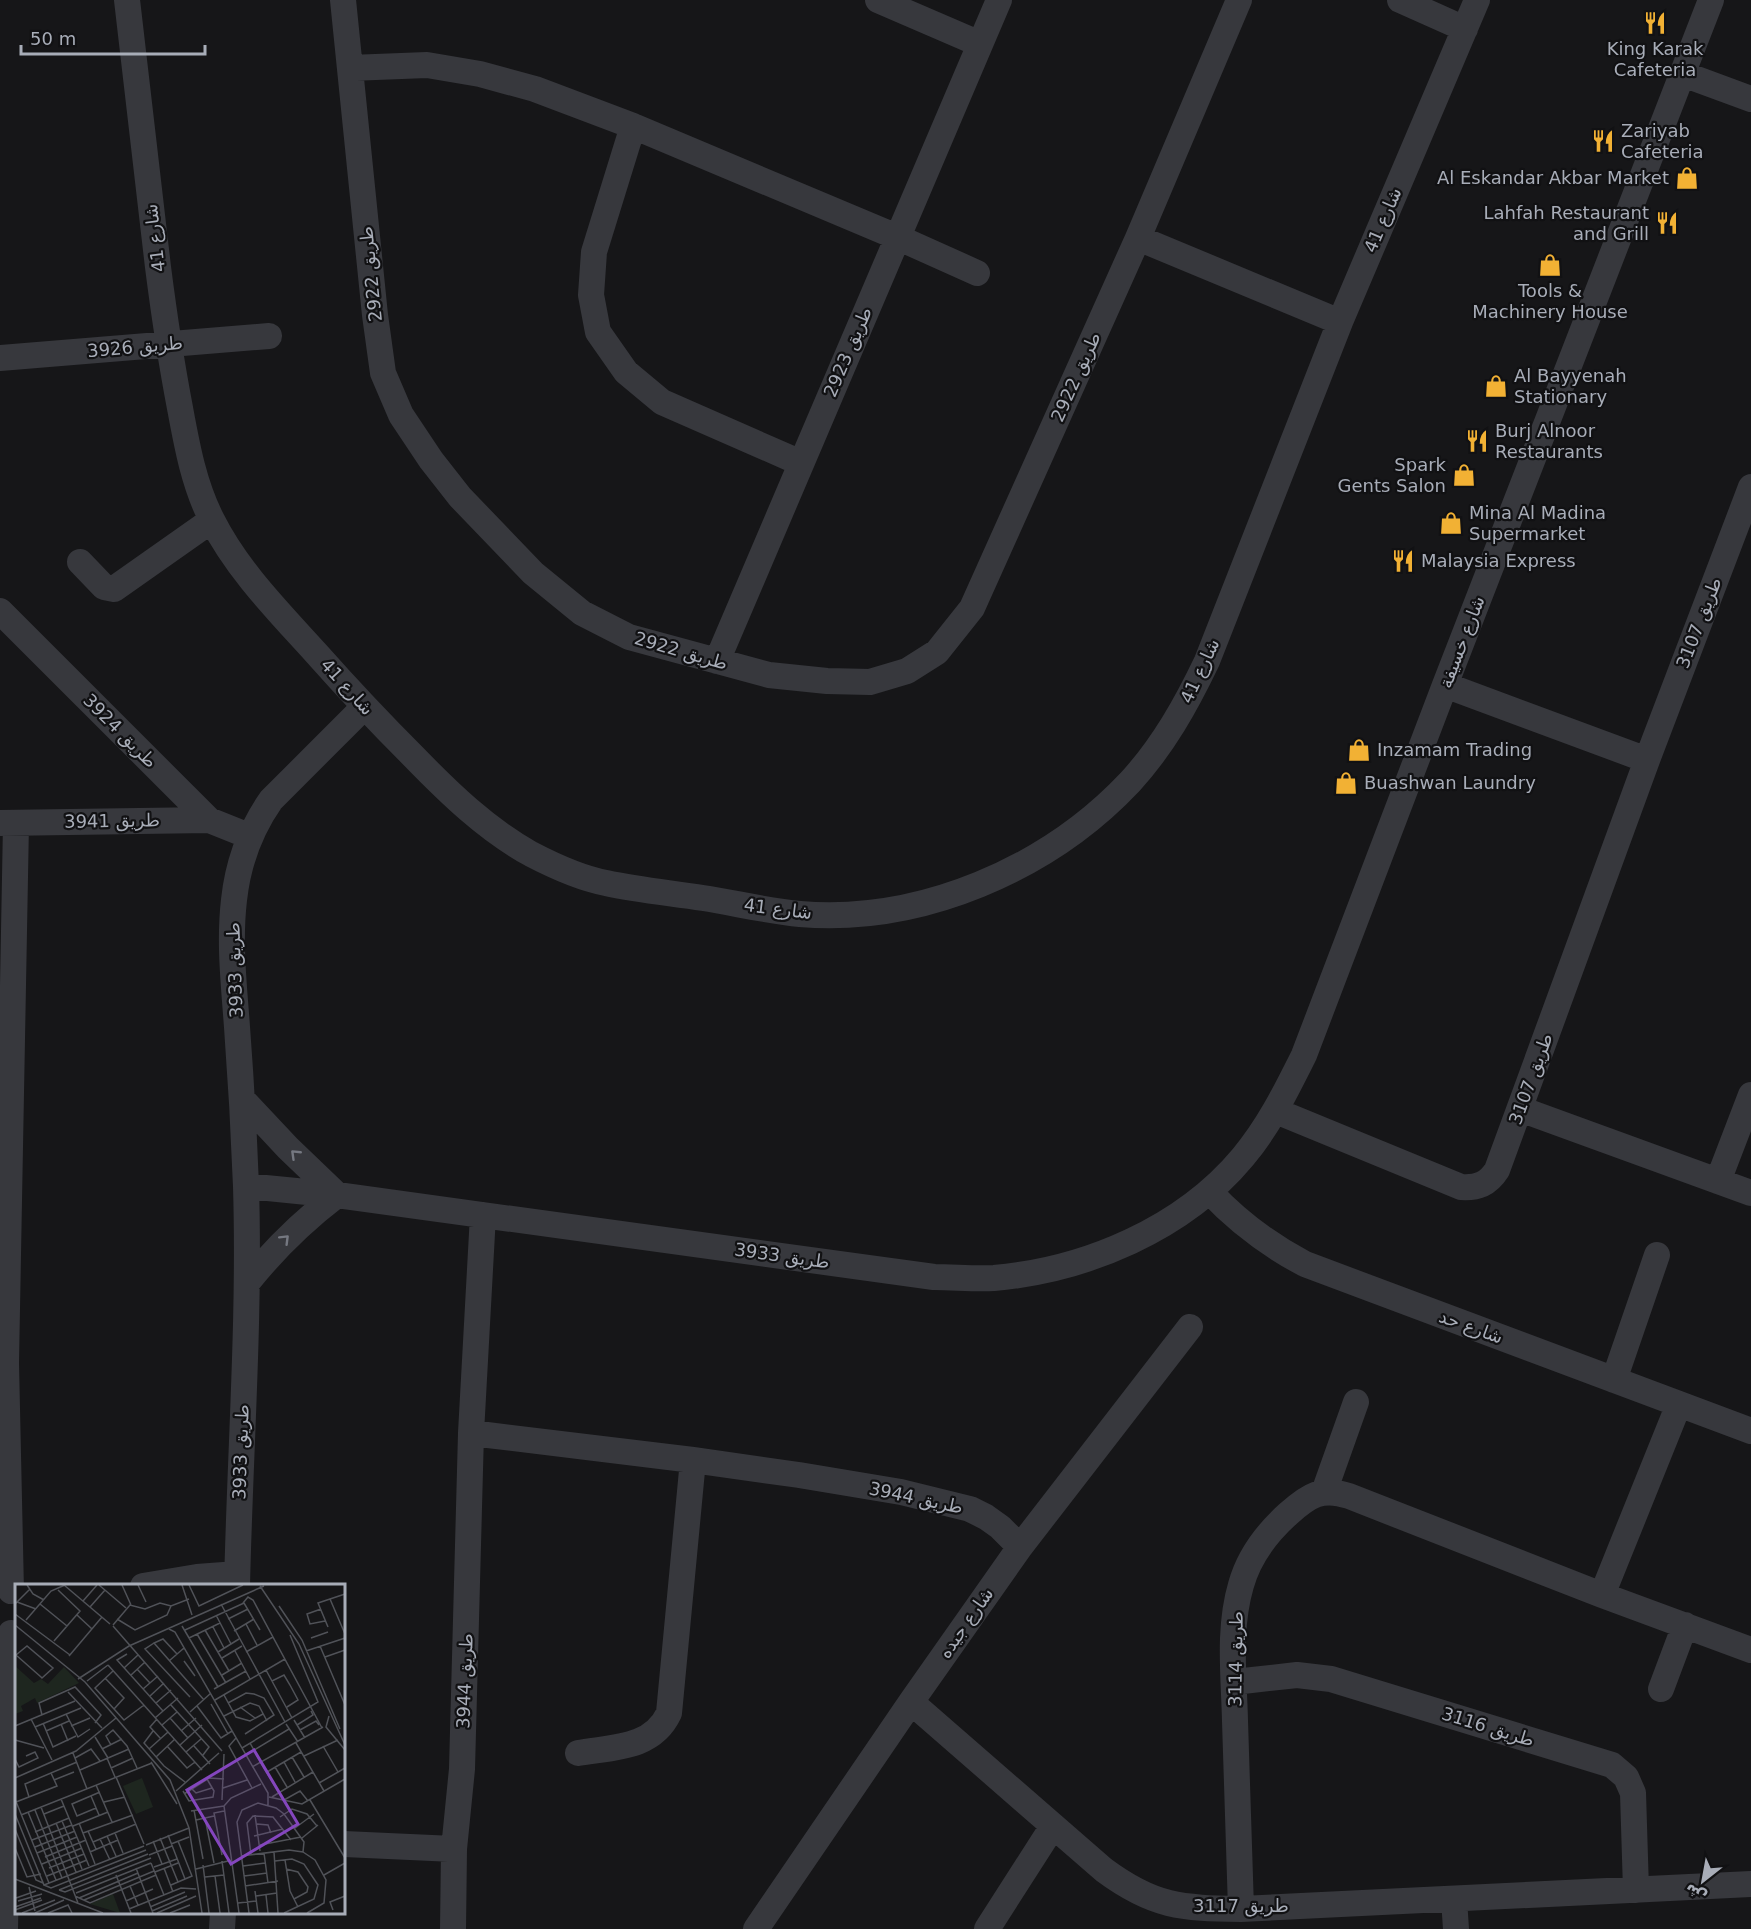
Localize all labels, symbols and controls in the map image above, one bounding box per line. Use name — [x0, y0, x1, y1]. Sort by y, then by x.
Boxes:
restaurant icon: King Karak Cafeteria — [1642, 10, 1668, 36]
scale bar — [21, 18, 206, 56]
text: 50 m — [30, 28, 76, 49]
place label: King Karak Cafeteria — [1607, 38, 1704, 80]
place label: Zariyab Cafeteria — [1621, 120, 1704, 162]
restaurant icon: Zariyab Cafeteria — [1590, 128, 1616, 154]
shop icon: Al Eskandar Akbar Market — [1674, 165, 1700, 191]
place label: Al Eskandar Akbar Market — [1437, 167, 1669, 188]
street label: شارع 41 — [1359, 184, 1407, 256]
place label: Lahfah Restaurant and Grill — [1483, 202, 1649, 244]
street label: شارع 41 — [140, 203, 170, 273]
restaurant icon: Lahfah Restaurant and Grill — [1654, 210, 1680, 236]
street label: طريق 2922 — [355, 225, 387, 323]
shop icon: Tools & Machinery House — [1537, 252, 1563, 278]
place label: Tools & Machinery House — [1472, 280, 1628, 322]
street label: طريق 2923 — [819, 304, 877, 400]
street label: طريق 2922 — [1046, 329, 1106, 425]
street label: طريق 3926 — [86, 332, 184, 362]
place label: Al Bayyenah Stationary — [1514, 365, 1627, 407]
shop icon: Al Bayyenah Stationary — [1483, 373, 1509, 399]
place label: Burj Alnoor Restaurants — [1495, 420, 1603, 462]
restaurant icon: Burj Alnoor Restaurants — [1464, 428, 1490, 454]
place label: Spark Gents Salon — [1338, 454, 1447, 496]
shop icon: Spark Gents Salon — [1451, 462, 1477, 488]
place label: Mina Al Madina Supermarket — [1469, 502, 1606, 544]
shop icon: Mina Al Madina Supermarket — [1438, 510, 1464, 536]
restaurant icon: Malaysia Express — [1390, 548, 1416, 574]
place label: Malaysia Express — [1421, 550, 1576, 571]
street label: طريق 3107 — [1672, 574, 1726, 672]
street label: شارع خسيفة — [1434, 593, 1490, 691]
street label: طريق 2922 — [632, 627, 730, 675]
street label: شارع 41 — [1176, 635, 1224, 707]
street label: شارع 41 — [316, 654, 378, 720]
street label: طريق 3924 — [78, 689, 162, 773]
shop icon: Inzamam Trading — [1346, 737, 1372, 763]
place label: Inzamam Trading — [1377, 739, 1532, 760]
shop icon: Buashwan Laundry — [1333, 770, 1359, 796]
place label: Buashwan Laundry — [1364, 772, 1536, 793]
street label: طريق 3941 — [64, 809, 160, 833]
street label: شارع 41 — [743, 894, 813, 924]
street label: طريق 3933 — [222, 922, 248, 1018]
street label: طريق 3107 — [1504, 1030, 1558, 1128]
one-way arrow — [292, 1151, 303, 1162]
one-way arrow — [278, 1235, 289, 1246]
street label: طريق 3933 — [733, 1238, 831, 1274]
street label: شارع حد — [1436, 1305, 1506, 1349]
street label: طريق 3933 — [228, 1404, 254, 1500]
street label: طريق 3944 — [867, 1477, 965, 1519]
street label: شارع جيده — [934, 1583, 998, 1663]
inset map — [15, 1584, 345, 1914]
street label: طريق 3114 — [1224, 1611, 1248, 1707]
street label: طريق 3944 — [452, 1633, 478, 1729]
street label: طريق 3116 — [1439, 1702, 1537, 1752]
north arrow — [1673, 1851, 1733, 1911]
text: ش — [1681, 1880, 1710, 1907]
street label: طريق 3117 — [1193, 1895, 1289, 1917]

